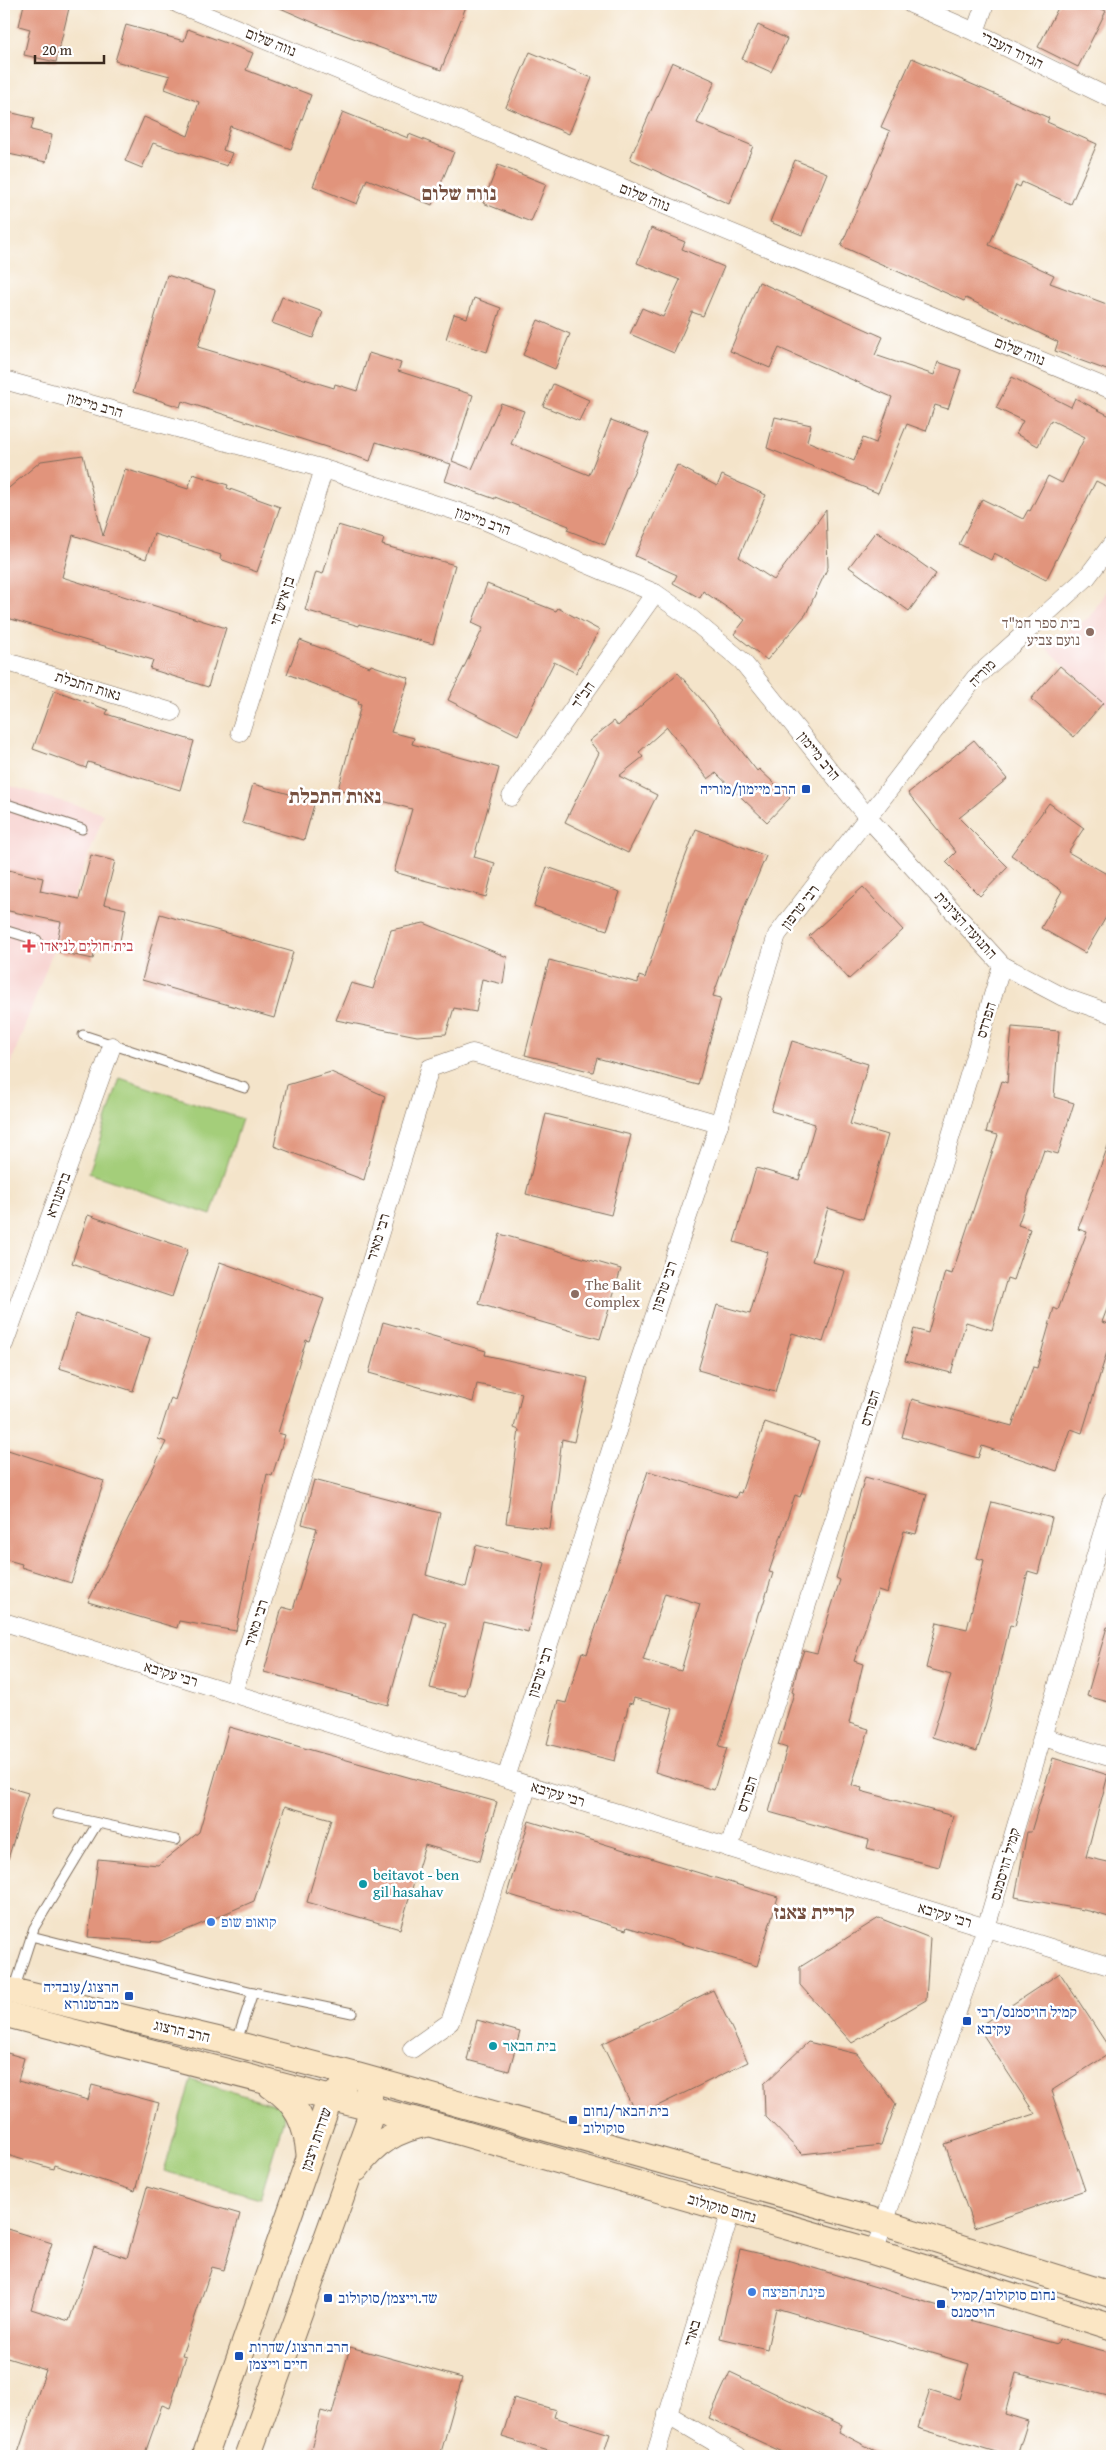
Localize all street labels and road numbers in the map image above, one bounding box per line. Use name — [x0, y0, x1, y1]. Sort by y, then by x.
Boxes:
street label: נווה שלום — [243, 22, 300, 61]
street label: הגדוד העברי — [977, 25, 1047, 74]
street label: נווה שלום — [617, 177, 674, 216]
street label: נווה שלום — [992, 331, 1049, 370]
street label: הרב מיימון — [65, 387, 126, 423]
street label: הרב מיימון — [453, 501, 514, 540]
street label: בן איש חי — [264, 573, 299, 628]
street label: מוריה — [963, 654, 1000, 691]
street label: נאות התכלת — [53, 666, 124, 706]
street label: חב"ד — [566, 677, 599, 713]
street label: הרב מיימון — [793, 727, 846, 785]
street label: רבי טרפון — [775, 880, 824, 934]
street label: התנועה הציונית — [930, 886, 1002, 963]
street label: הפרדס — [970, 999, 1001, 1040]
street label: ברטנורא — [40, 1169, 75, 1220]
street label: רבי מאיר — [360, 1210, 395, 1263]
street label: רבי טרפון — [645, 1258, 682, 1314]
street label: הפרדס — [854, 1387, 885, 1428]
street label: רבי מאיר — [238, 1596, 273, 1649]
street label: רבי טרפון — [522, 1644, 558, 1700]
street label: רבי עקיבא — [142, 1655, 201, 1692]
street label: הפרדס — [731, 1773, 762, 1814]
street label: רבי עקיבא — [529, 1775, 588, 1812]
street label: קמיל הויסמנס — [984, 1825, 1025, 1903]
street label: רבי עקיבא — [916, 1896, 975, 1933]
street label: הרב הרצוג — [152, 2014, 212, 2047]
street label: שדרות ויצמן — [295, 2104, 336, 2173]
street label: נחום סוקולוב — [685, 2188, 759, 2227]
street label: בארי — [678, 2317, 705, 2349]

